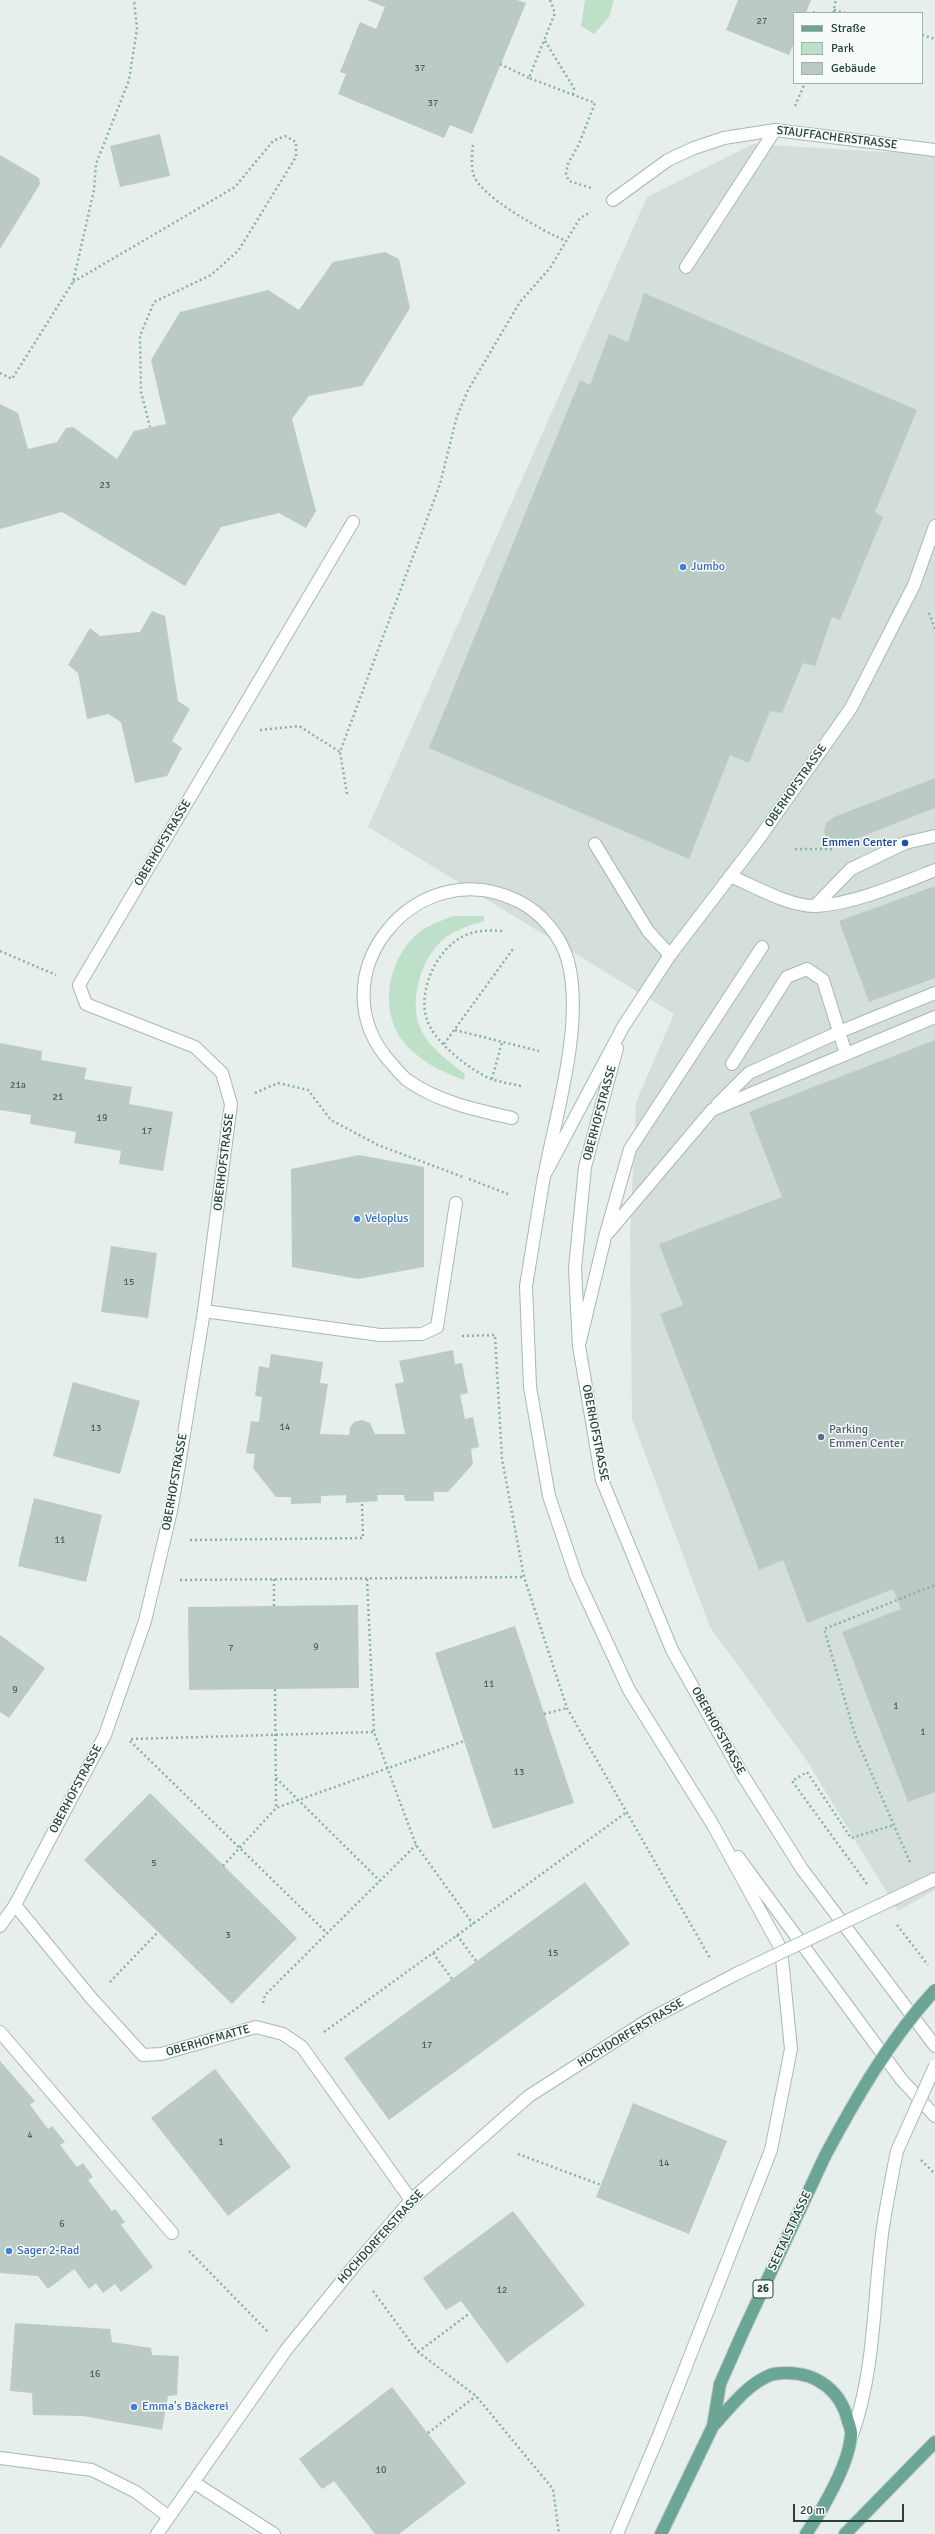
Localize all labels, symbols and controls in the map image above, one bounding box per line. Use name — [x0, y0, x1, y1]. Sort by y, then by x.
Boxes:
legend — [793, 12, 923, 84]
house number: 27 — [757, 15, 767, 27]
text: Straße — [831, 21, 866, 36]
text: Park — [831, 41, 854, 56]
text: Gebäude — [831, 61, 876, 76]
house number: 37 — [415, 62, 425, 74]
house number: 37 — [428, 97, 438, 109]
street label: STAUFFACHERSTRASSE — [776, 123, 898, 153]
house number: 23 — [100, 479, 110, 491]
place label: Jumbo — [691, 560, 725, 574]
marker: Jumbo — [678, 562, 688, 572]
street label: OBERHOFSTRASSE — [762, 742, 830, 830]
street label: OBERHOFSTRASSE — [132, 797, 194, 889]
place label: Emmen Center — [822, 836, 897, 850]
marker: Emmen Center — [900, 838, 910, 848]
street label: OBERHOFSTRASSE — [580, 1064, 620, 1162]
house number: 21a — [10, 1079, 26, 1091]
house number: 21 — [53, 1091, 63, 1103]
house number: 19 — [97, 1112, 107, 1124]
street label: OBERHOFSTRASSE — [211, 1112, 237, 1212]
house number: 17 — [142, 1125, 152, 1137]
place label: Veloplus — [365, 1212, 408, 1226]
marker: Veloplus — [352, 1214, 362, 1224]
house number: 15 — [124, 1276, 134, 1288]
street label: OBERHOFSTRASSE — [579, 1383, 611, 1483]
house number: 14 — [280, 1421, 290, 1433]
house number: 13 — [91, 1422, 101, 1434]
place label: Parking Emmen Center — [829, 1423, 904, 1451]
street label: OBERHOFSTRASSE — [159, 1432, 191, 1532]
marker: Parking Emmen Center — [816, 1432, 826, 1442]
house number: 11 — [55, 1534, 65, 1546]
house number: 9 — [313, 1641, 319, 1653]
house number: 7 — [228, 1642, 234, 1654]
house number: 11 — [484, 1678, 494, 1690]
house number: 9 — [12, 1684, 18, 1696]
street label: OBERHOFSTRASSE — [688, 1685, 748, 1777]
house number: 1 — [893, 1700, 899, 1712]
house number: 1 — [920, 1726, 926, 1738]
street label: OBERHOFSTRASSE — [47, 1742, 105, 1836]
house number: 13 — [514, 1766, 524, 1778]
house number: 5 — [151, 1857, 157, 1869]
house number: 3 — [225, 1929, 231, 1941]
house number: 15 — [548, 1947, 558, 1959]
street label: HOCHDORFERSTRASSE — [575, 1996, 687, 2070]
street label: OBERHOFMATTE — [164, 2022, 252, 2060]
house number: 17 — [422, 2039, 432, 2051]
house number: 4 — [27, 2129, 33, 2141]
house number: 1 — [218, 2136, 224, 2148]
house number: 14 — [659, 2157, 669, 2169]
street label: HOCHDORFERSTRASSE — [335, 2187, 427, 2287]
street label: SEETALSTRASSE — [765, 2189, 815, 2273]
house number: 6 — [59, 2218, 65, 2230]
place label: Sager 2-Rad — [17, 2244, 79, 2258]
marker: Sager 2-Rad — [4, 2246, 14, 2256]
road number: 26 — [753, 2280, 773, 2298]
house number: 12 — [497, 2284, 507, 2296]
house number: 16 — [90, 2368, 100, 2380]
place label: Emma's Bäckerei — [142, 2400, 229, 2414]
marker: Emma's Bäckerei — [129, 2402, 139, 2412]
house number: 10 — [376, 2464, 386, 2476]
scale bar — [795, 2496, 906, 2522]
text: 20 m — [800, 2503, 825, 2518]

